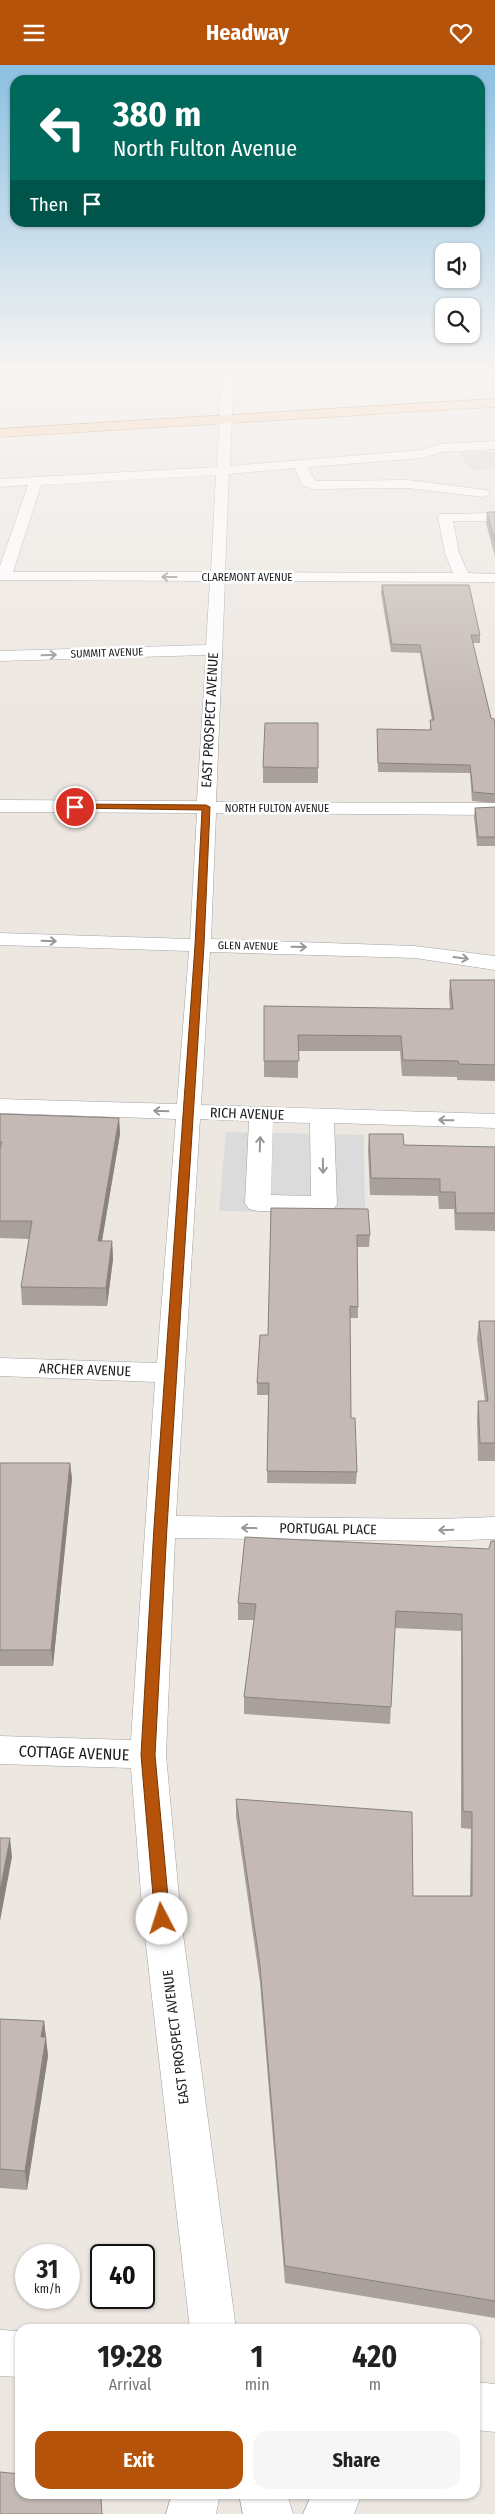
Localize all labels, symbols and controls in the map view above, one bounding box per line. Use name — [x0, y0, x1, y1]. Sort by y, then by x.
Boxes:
icon: menu — [20, 19, 48, 47]
text: Headway — [206, 19, 289, 46]
icon: heart — [447, 19, 475, 47]
text: 380 m — [113, 93, 201, 135]
icon: left — [30, 95, 95, 160]
text: North Fulton Avenue — [113, 135, 297, 162]
icon: arrive — [78, 190, 106, 218]
text: Then — [30, 193, 68, 216]
map controls — [435, 243, 480, 343]
button: sound — [435, 243, 480, 288]
button: search — [435, 298, 480, 343]
street label: CLAREMONT AVENUE — [201, 571, 293, 584]
one-way arrow — [161, 572, 178, 582]
street label: SUMMIT AVENUE — [70, 645, 144, 661]
one-way arrow — [40, 650, 56, 660]
street label: EAST PROSPECT AVENUE — [198, 651, 222, 788]
pin — [54, 786, 96, 828]
icon: arrive — [61, 793, 89, 821]
street label: NORTH FULTON AVENUE — [225, 802, 329, 815]
one-way arrow — [40, 936, 56, 946]
street label: GLEN AVENUE — [218, 939, 278, 953]
one-way arrow — [290, 943, 306, 952]
one-way arrow — [452, 953, 468, 963]
street label: RICH AVENUE — [210, 1104, 285, 1124]
one-way arrow — [154, 1106, 170, 1116]
one-way arrow — [439, 1115, 455, 1125]
one-way arrow — [256, 1136, 265, 1152]
one-way arrow — [318, 1157, 328, 1173]
street label: ARCHER AVENUE — [39, 1360, 132, 1380]
street label: PORTUGAL PLACE — [279, 1520, 377, 1538]
one-way arrow — [241, 1523, 258, 1533]
one-way arrow — [439, 1525, 455, 1534]
street label: COTTAGE AVENUE — [18, 1742, 130, 1764]
position arrow — [135, 1892, 187, 1944]
street label: EAST PROSPECT AVENUE — [159, 1968, 193, 2105]
speed limit sign: 40 — [90, 2244, 155, 2309]
text: 31 — [37, 2255, 58, 2285]
text: km/h — [34, 2282, 61, 2296]
text: 19:28 — [98, 2339, 162, 2375]
text: 1 — [251, 2339, 264, 2375]
text: 420 — [352, 2339, 397, 2375]
text: Arrival — [109, 2375, 151, 2394]
text: min — [245, 2375, 270, 2394]
text: m — [369, 2375, 381, 2394]
button: Exit — [35, 2431, 243, 2489]
button: Share — [253, 2431, 460, 2489]

